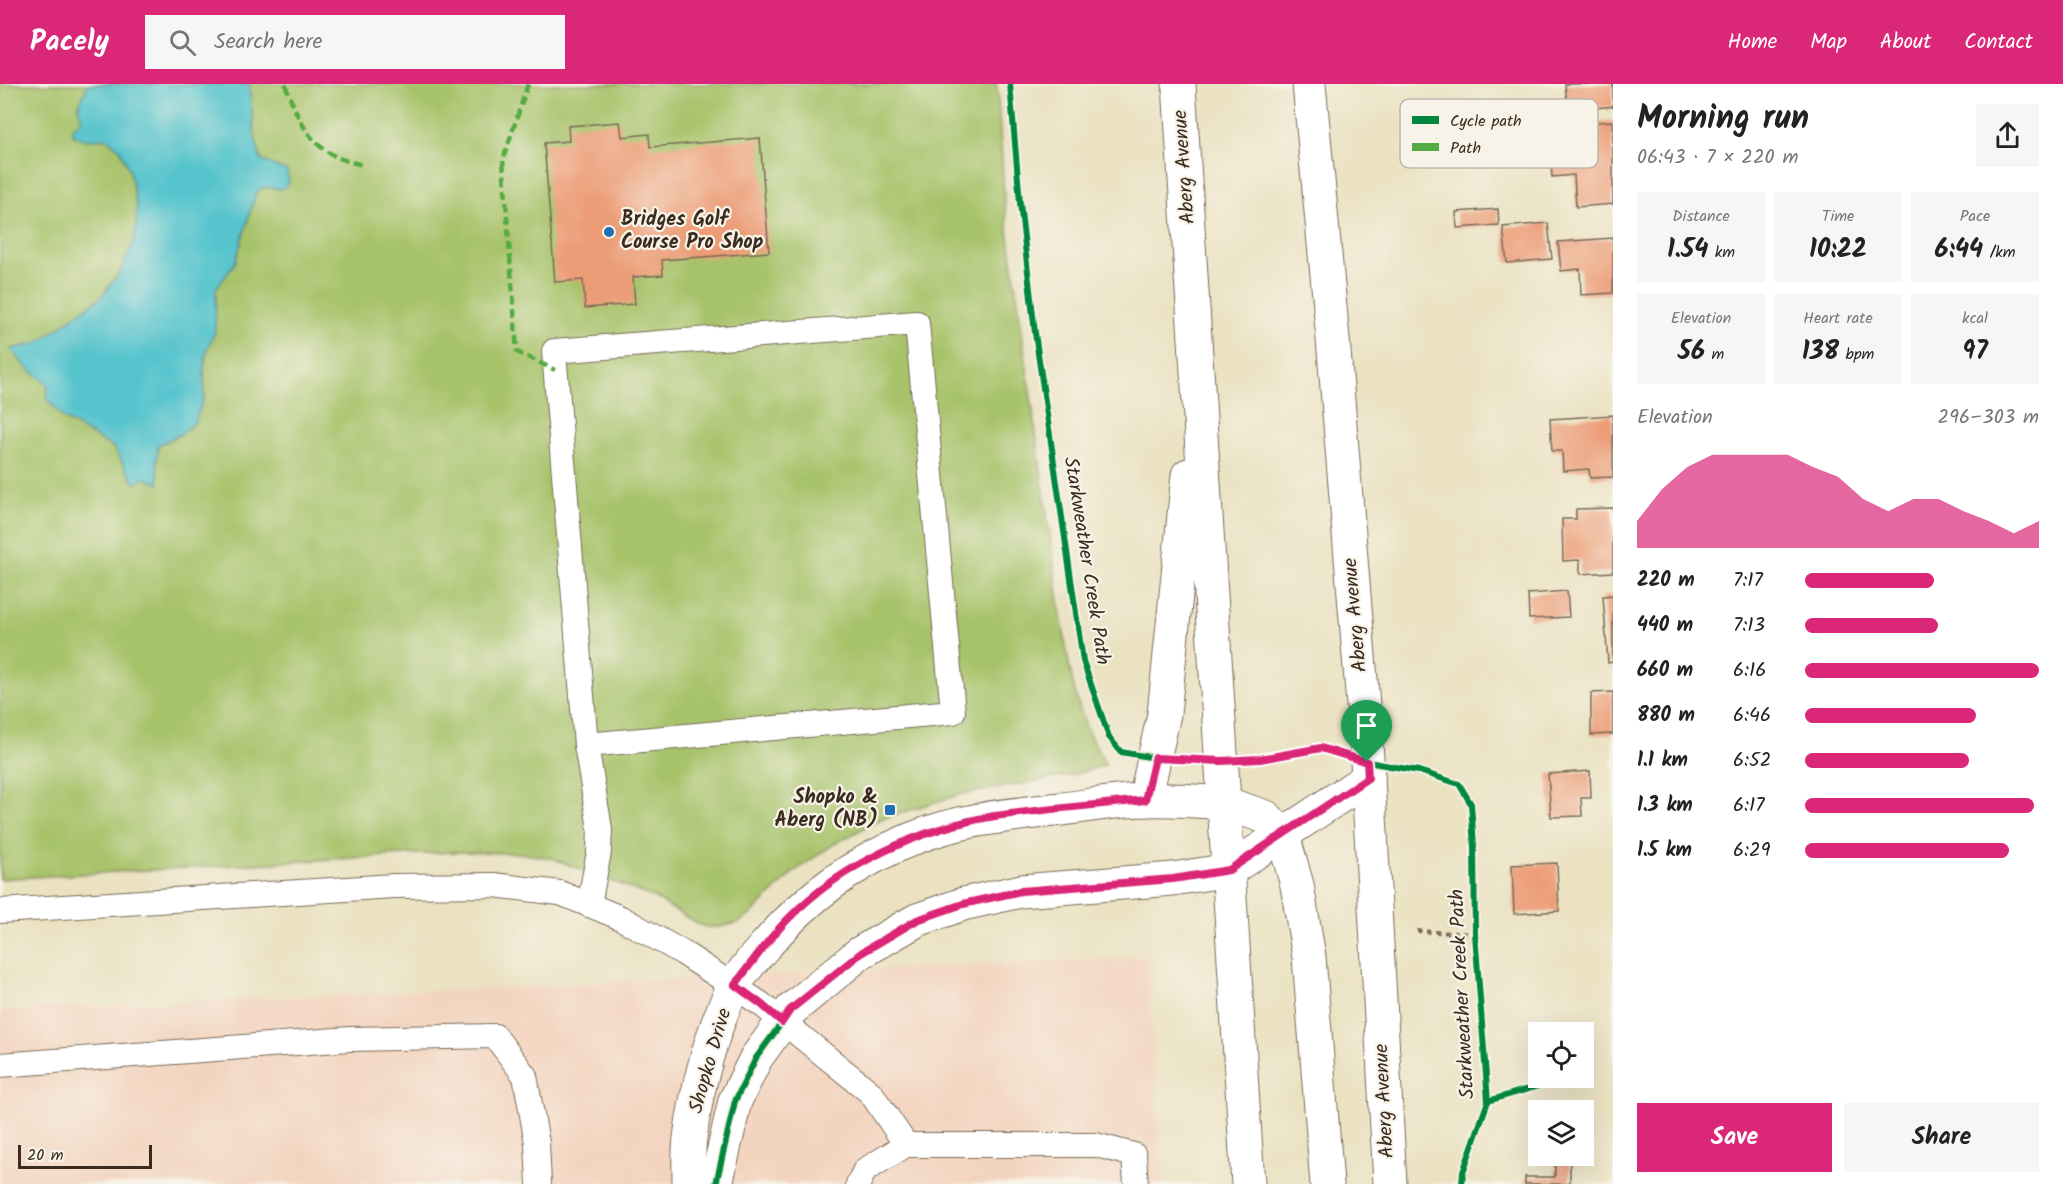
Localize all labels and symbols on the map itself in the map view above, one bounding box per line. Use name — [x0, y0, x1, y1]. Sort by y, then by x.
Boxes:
legend — [1400, 99, 1598, 168]
street label: Aberg Avenue — [1165, 109, 1205, 225]
text: Cycle path — [1450, 109, 1522, 134]
text: Path — [1450, 136, 1481, 161]
place label: Bridges Golf Course Pro Shop — [621, 204, 764, 259]
marker: Bridges Golf Course Pro Shop — [602, 225, 616, 239]
street label: Starkweather Creek Path — [1054, 455, 1118, 667]
street label: Aberg Avenue — [1335, 556, 1377, 674]
pin — [1341, 700, 1392, 762]
place label: Shopko & Aberg (NB) — [774, 782, 878, 837]
marker: Shopko & Aberg (NB) — [883, 803, 897, 817]
street label: Starkweather Creek Path — [1442, 888, 1484, 1100]
street label: Shopko Drive — [681, 1005, 741, 1117]
street label: Aberg Avenue — [1366, 1043, 1404, 1159]
scale bar — [18, 1142, 152, 1170]

